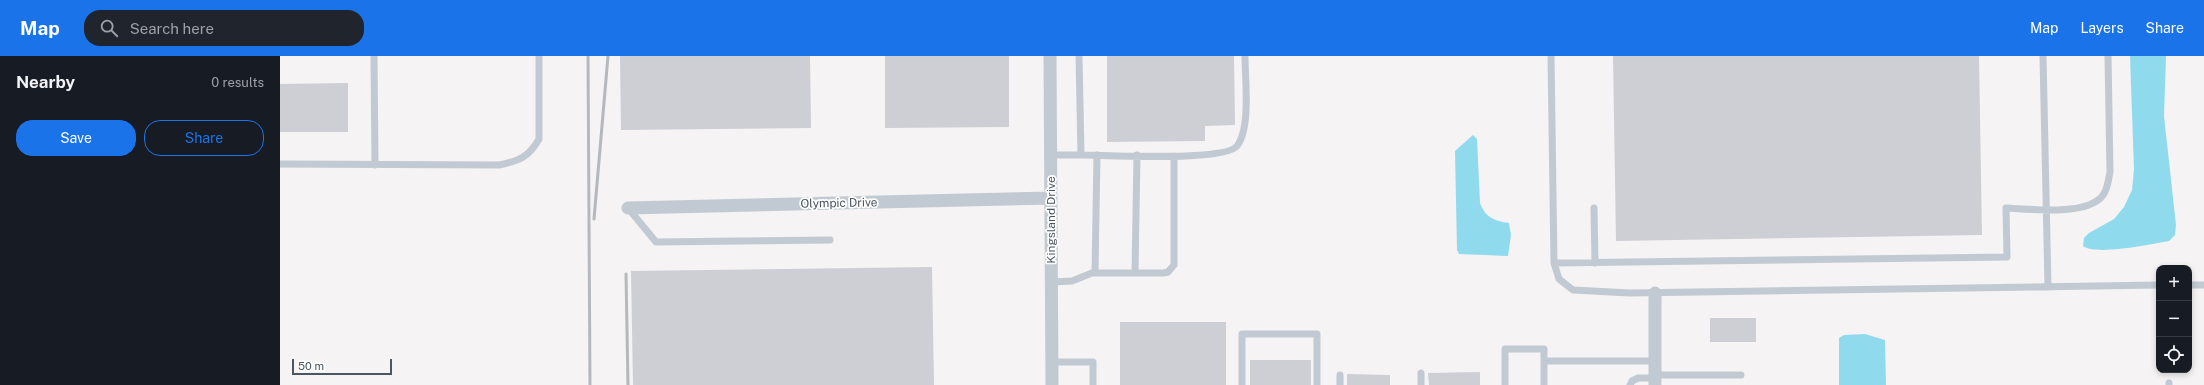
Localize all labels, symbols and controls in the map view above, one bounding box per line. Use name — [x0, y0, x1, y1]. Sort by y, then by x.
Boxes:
search box — [84, 10, 364, 46]
text: Map — [20, 17, 60, 39]
icon: search — [98, 17, 120, 39]
text: Search here — [130, 20, 214, 37]
text: Map — [2030, 20, 2058, 36]
text: Layers — [2080, 20, 2124, 36]
text: Share — [2146, 20, 2184, 36]
text: Nearby — [16, 72, 75, 92]
text: 0 results — [211, 75, 264, 90]
button: Save — [16, 120, 136, 156]
button: Share — [144, 120, 264, 156]
street label: Kingsland Drive — [1044, 176, 1058, 264]
street label: Olympic Drive — [800, 195, 878, 211]
map controls — [2156, 265, 2192, 373]
button: + — [2156, 265, 2192, 301]
button: − — [2156, 301, 2192, 337]
button: locate — [2156, 337, 2192, 373]
scale bar — [292, 357, 392, 376]
text: 50 m — [298, 360, 324, 372]

